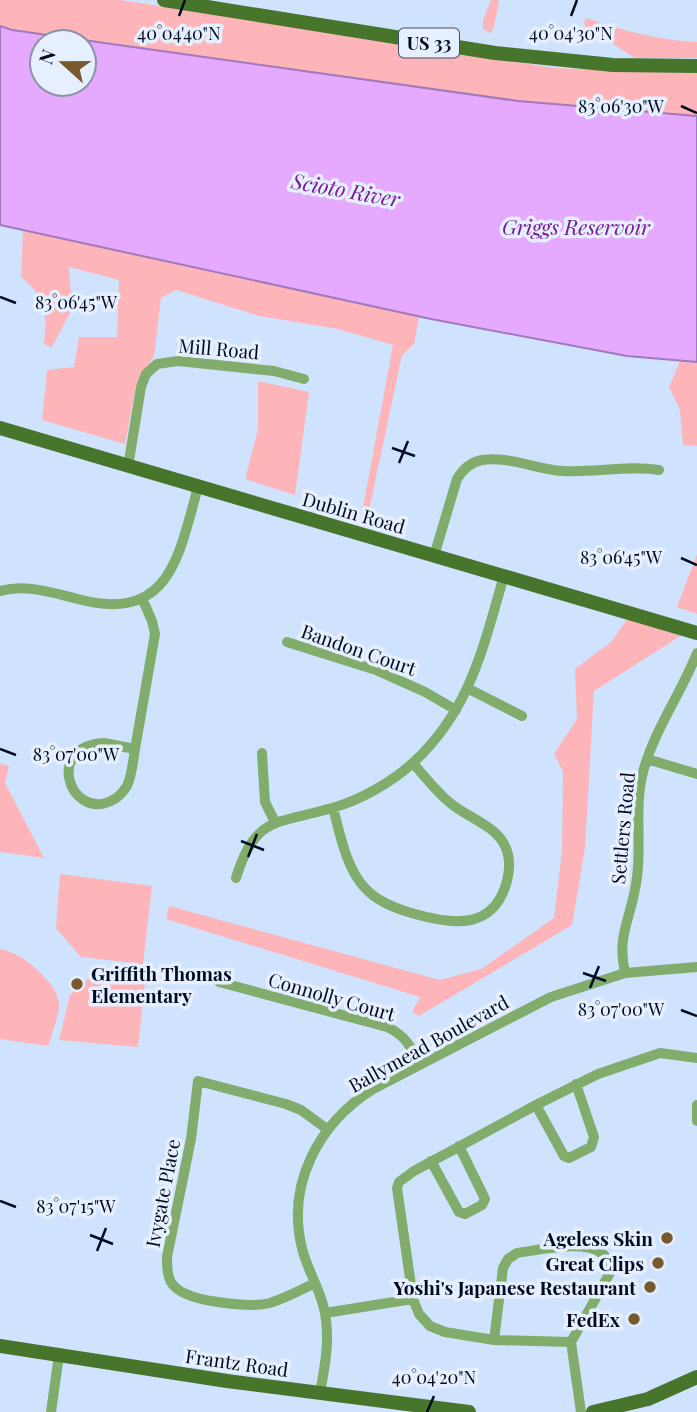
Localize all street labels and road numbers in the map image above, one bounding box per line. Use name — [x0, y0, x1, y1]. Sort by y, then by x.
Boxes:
road number: US 33 — [399, 28, 459, 58]
street label: Mill Road — [178, 332, 260, 364]
street label: Dublin Road — [300, 485, 408, 539]
street label: Bandon Court — [298, 617, 420, 681]
street label: Settlers Road — [604, 771, 640, 885]
street label: Connolly Court — [266, 965, 399, 1027]
street label: Ballymead Boulevard — [343, 988, 513, 1098]
street label: Ivygate Place — [139, 1137, 185, 1249]
street label: Frantz Road — [184, 1342, 290, 1382]

